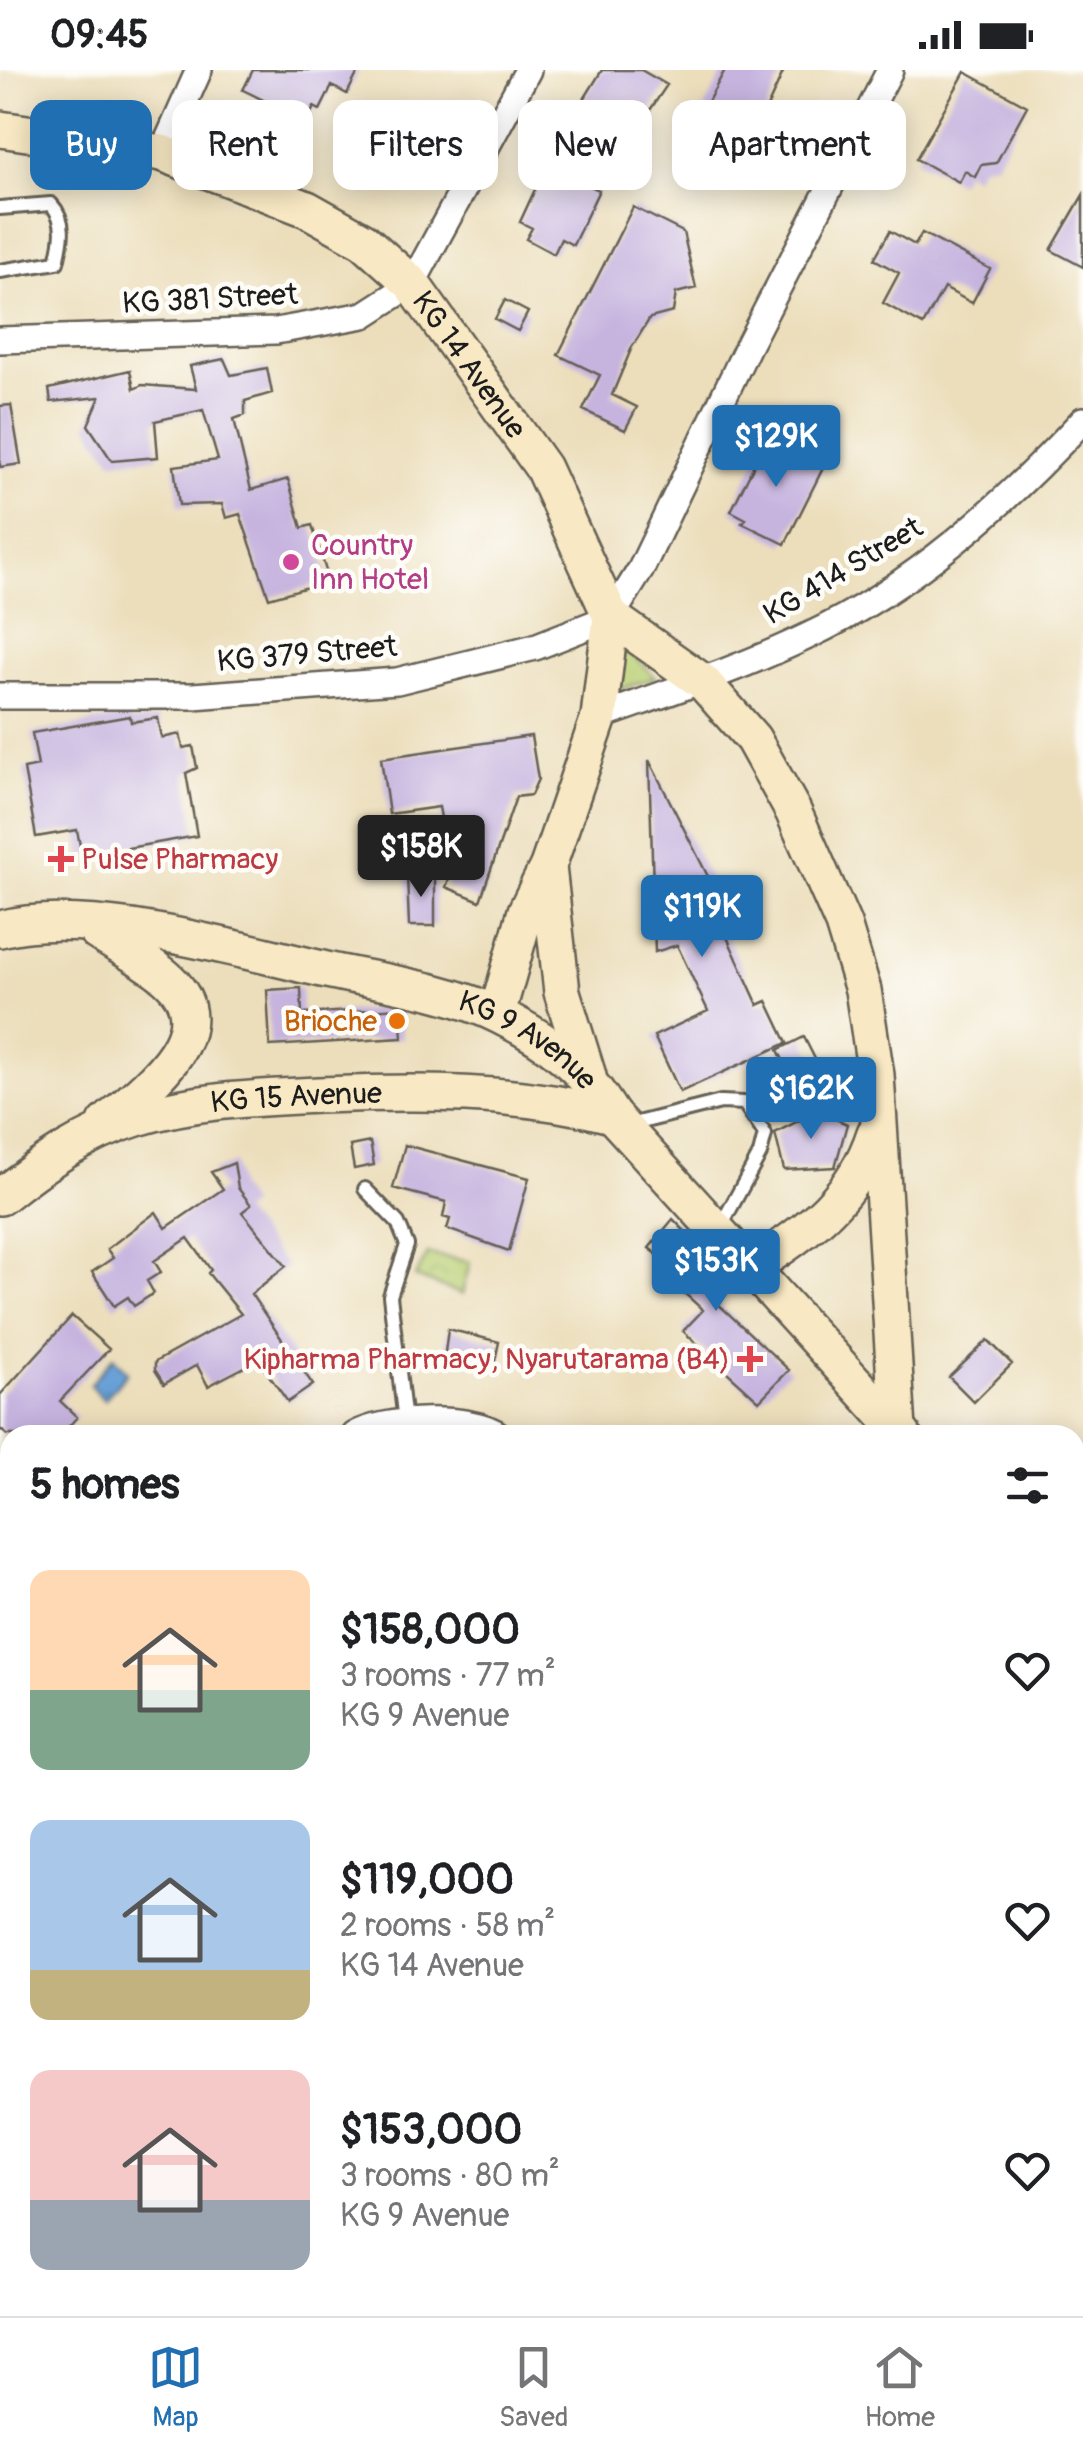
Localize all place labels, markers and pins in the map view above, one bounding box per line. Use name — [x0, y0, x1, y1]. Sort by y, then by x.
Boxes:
pin: $129K — [706, 405, 846, 490]
place label: Country Inn Hotel — [311, 527, 429, 598]
marker: Country Inn Hotel — [280, 551, 302, 573]
pin: $158K — [351, 815, 491, 900]
place label: Pulse Pharmacy — [81, 841, 279, 878]
marker: Pulse Pharmacy — [50, 848, 72, 870]
pin: $119K — [632, 875, 772, 960]
place label: Brioche — [284, 1003, 377, 1040]
marker: Brioche — [386, 1010, 408, 1032]
pin: $162K — [741, 1057, 881, 1142]
pin: $153K — [646, 1229, 786, 1314]
place label: Kipharma Pharmacy, Nyarutarama (B4) — [243, 1341, 730, 1378]
marker: Kipharma Pharmacy, Nyarutarama (B4) — [739, 1348, 761, 1370]

